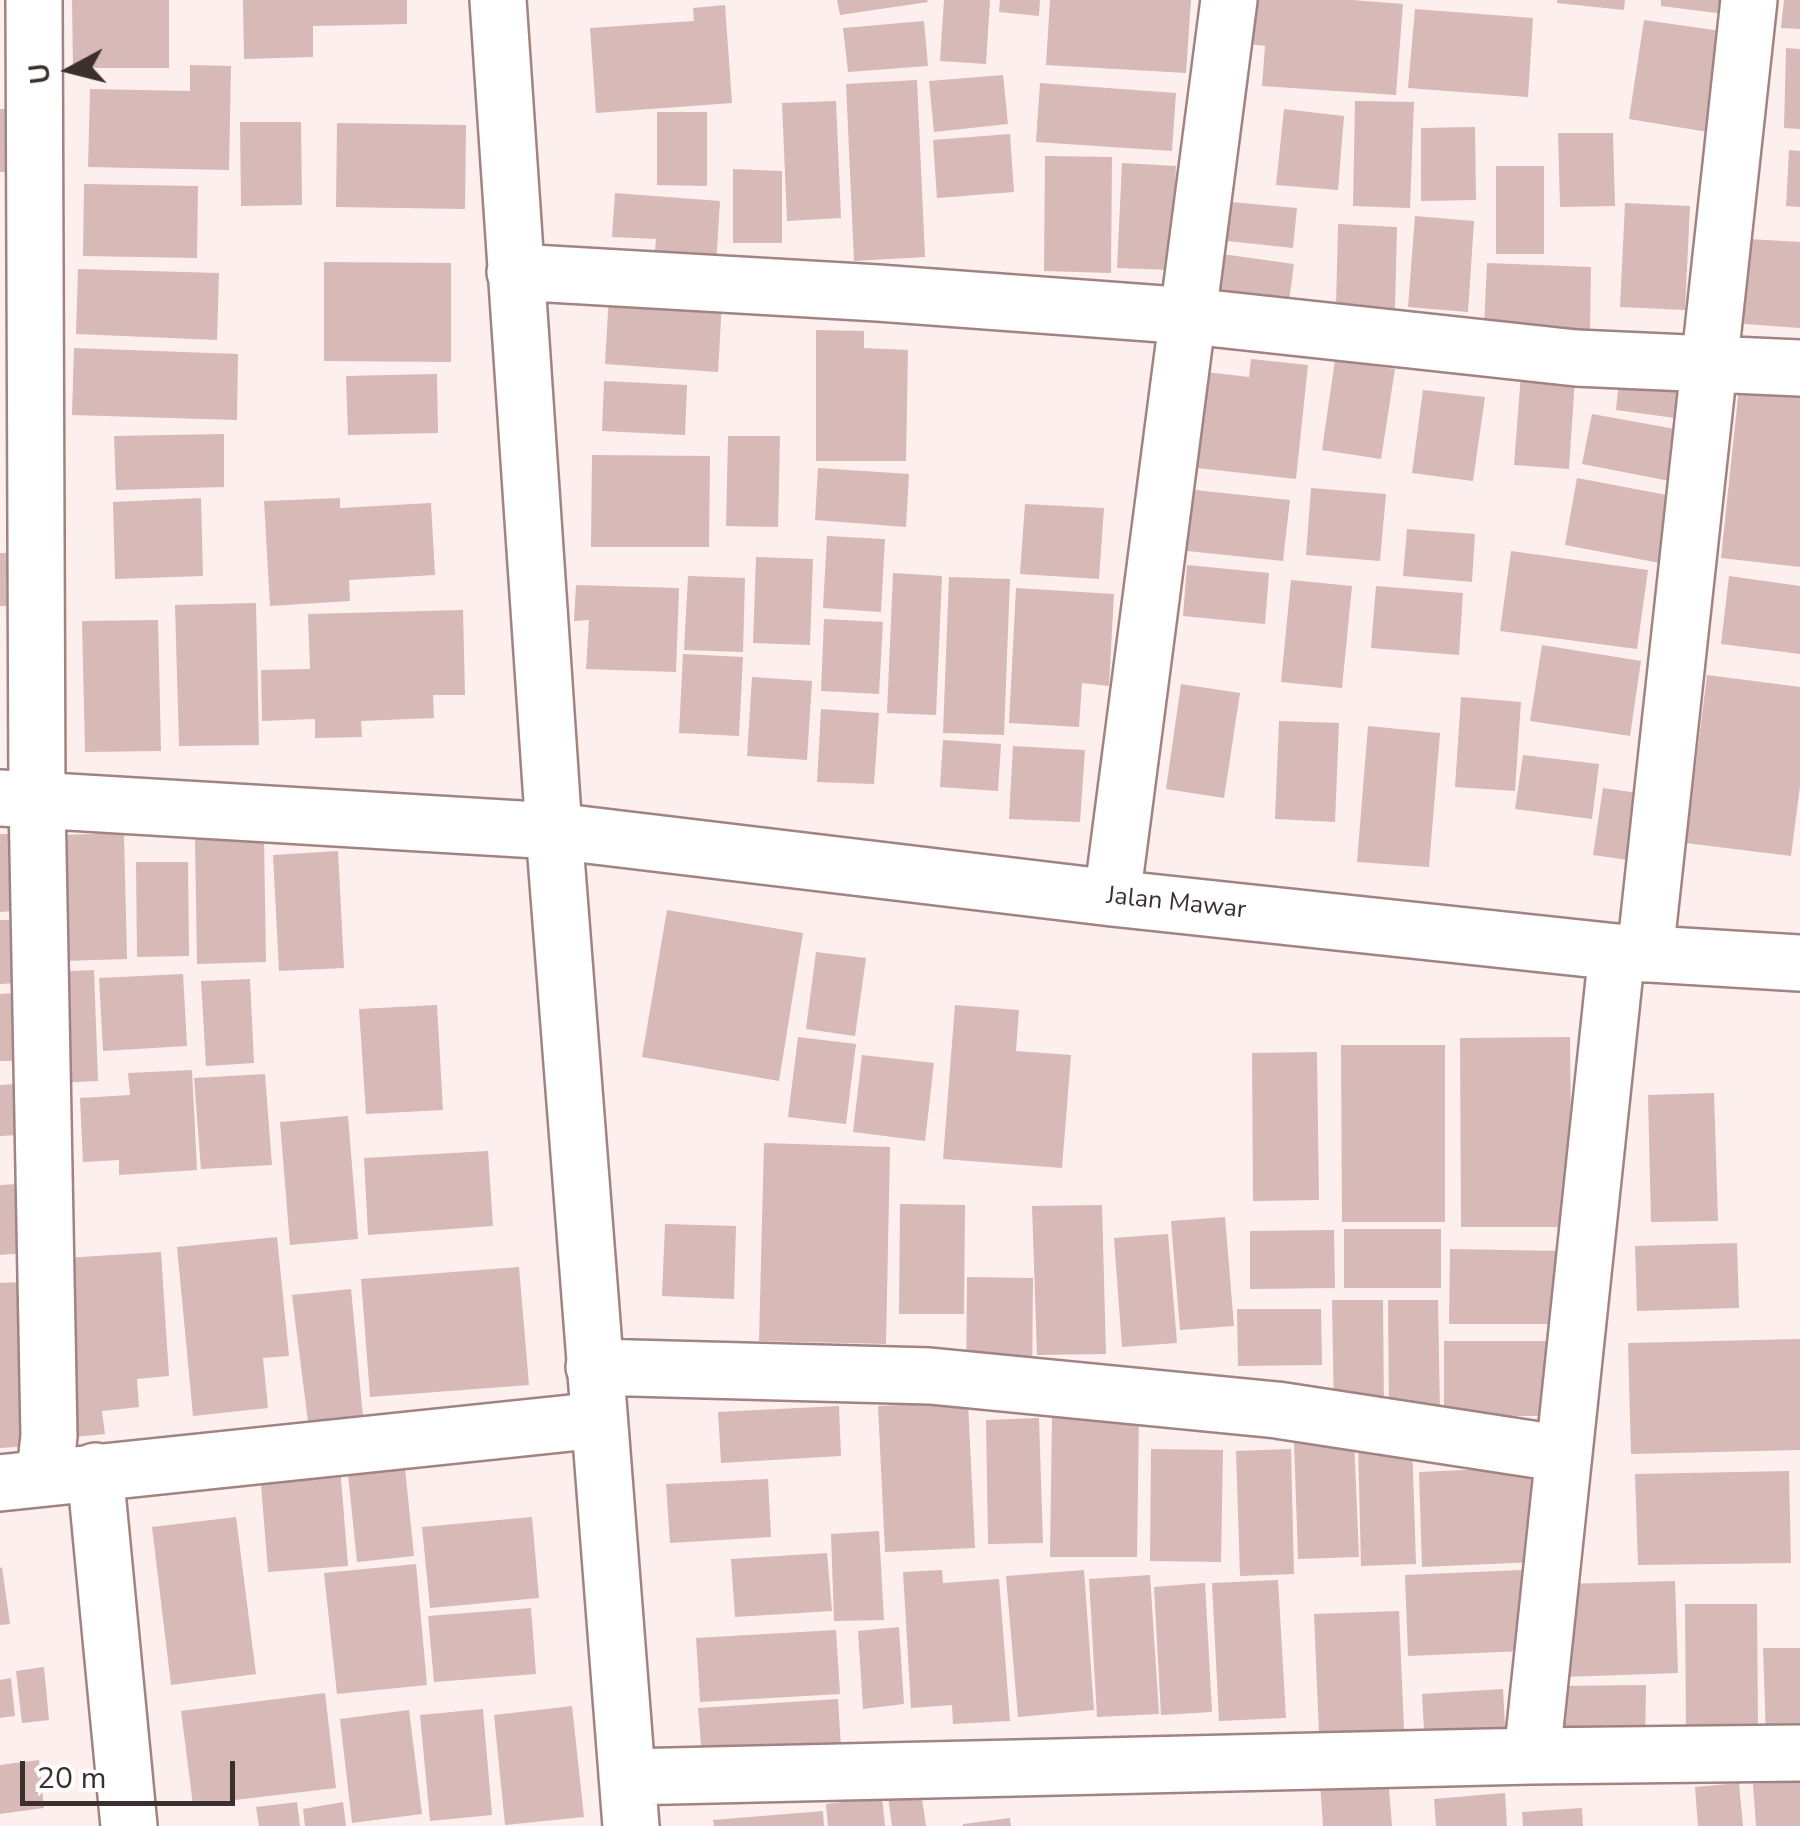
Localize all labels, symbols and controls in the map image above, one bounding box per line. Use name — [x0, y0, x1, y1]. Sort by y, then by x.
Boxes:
north arrow — [20, 20, 120, 120]
text: U — [20, 61, 60, 86]
street label: Jalan Mawar — [1105, 882, 1247, 926]
scale bar — [25, 1741, 240, 1803]
text: 20 m — [37, 1758, 106, 1799]

